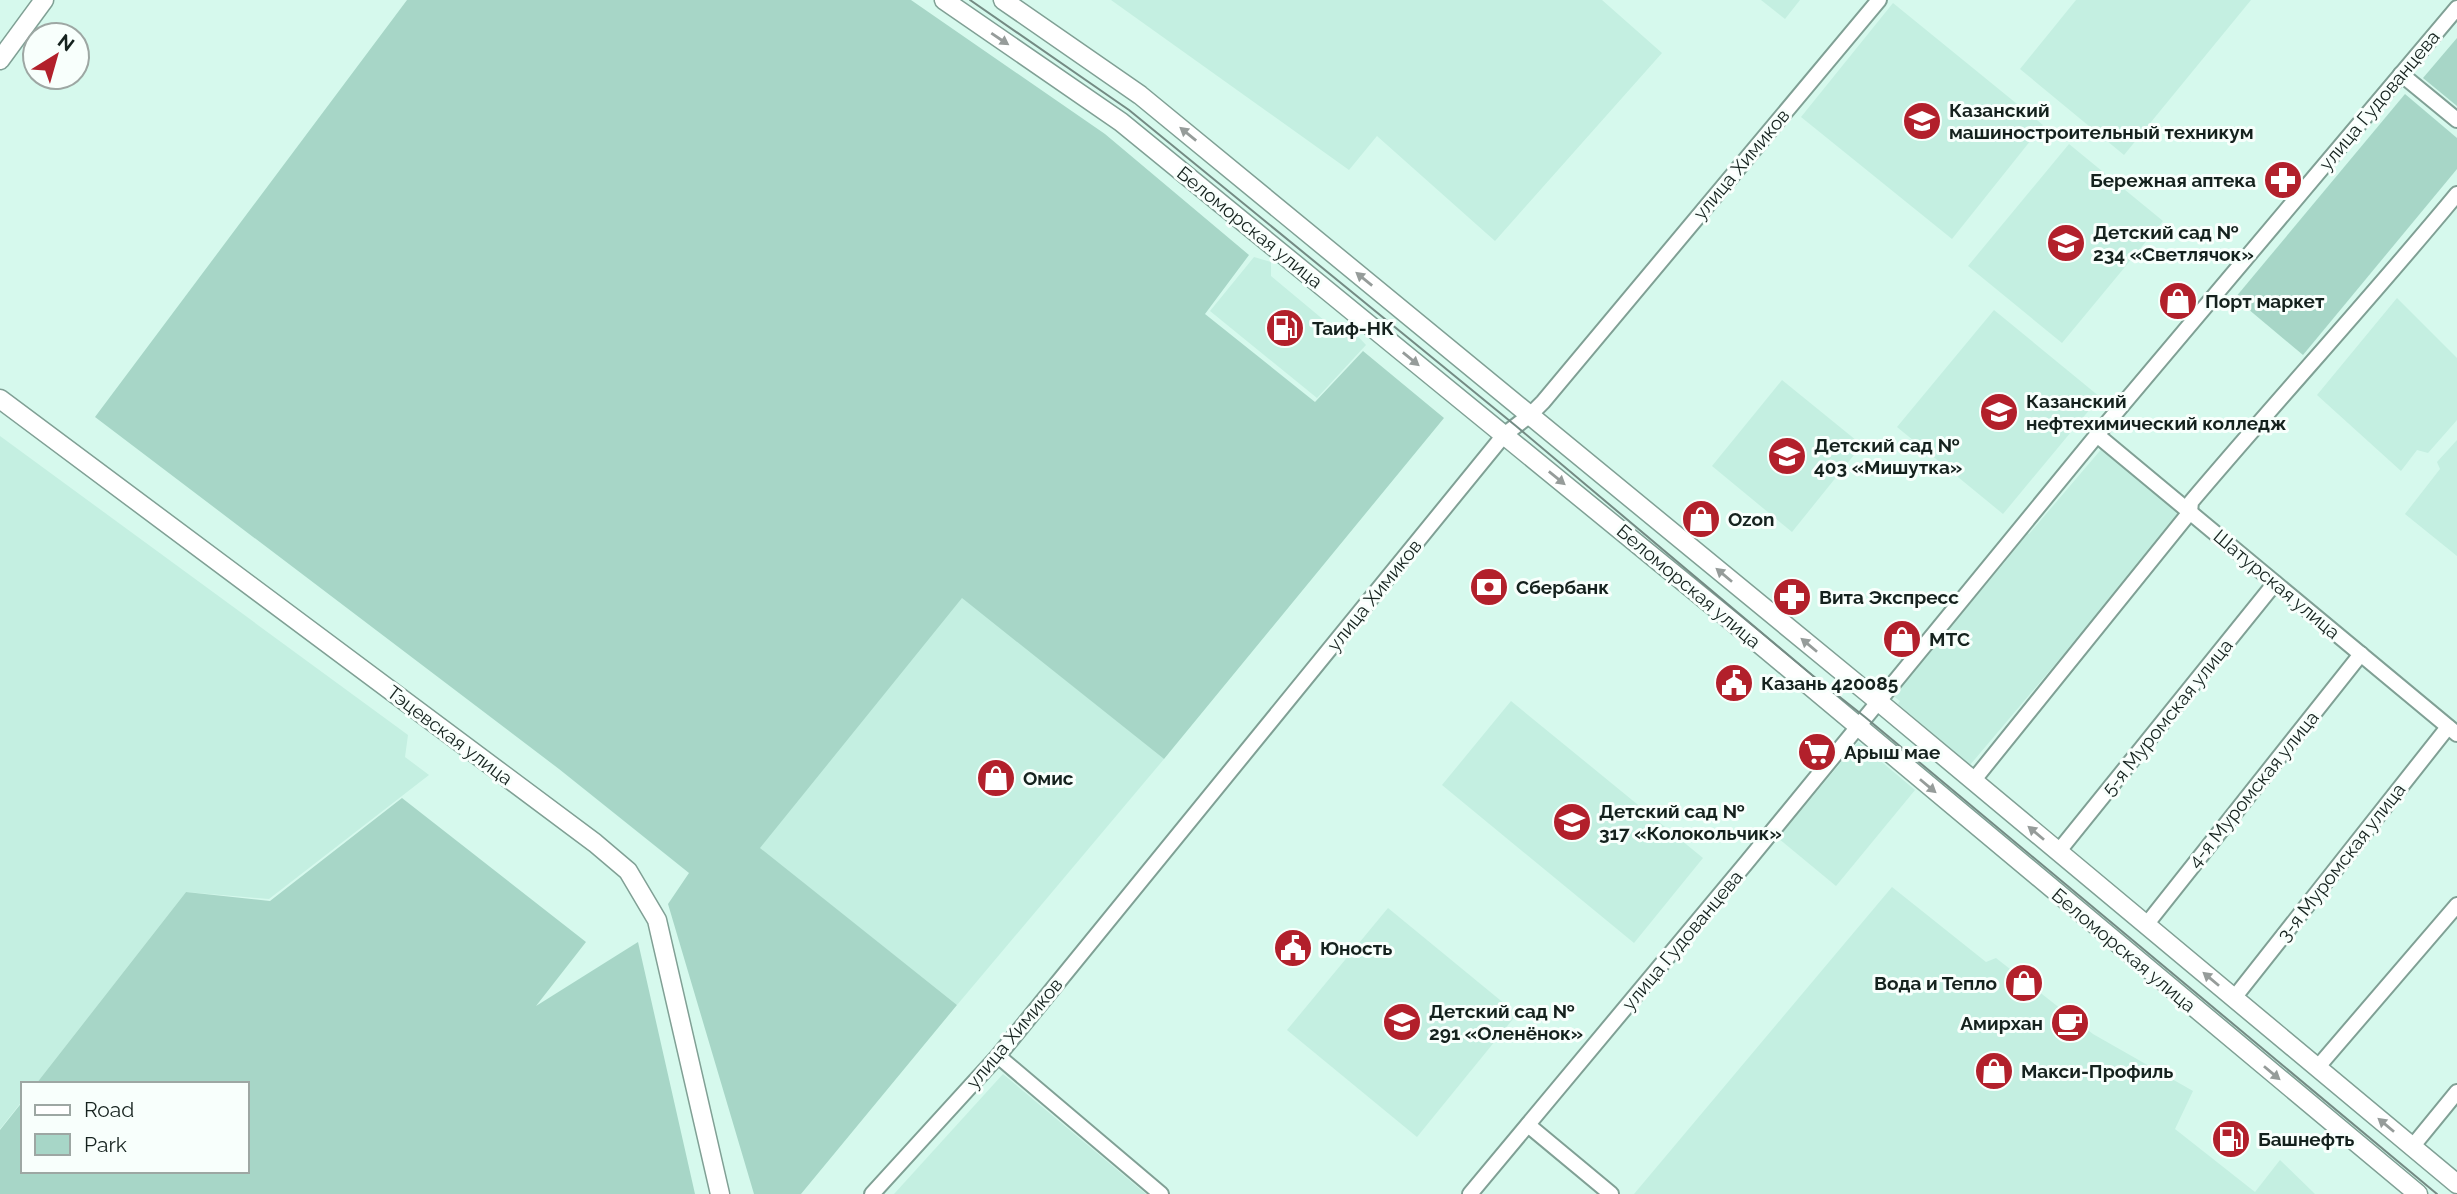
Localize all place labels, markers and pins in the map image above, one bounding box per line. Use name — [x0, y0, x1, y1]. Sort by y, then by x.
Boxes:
place label: Казанский машиностроительный техникум — [1949, 99, 2254, 143]
school or university icon: Казанский машиностроительный техникум — [1901, 100, 1943, 142]
pharmacy icon: Бережная аптека — [2262, 159, 2304, 201]
place label: Бережная аптека — [2090, 169, 2256, 191]
place label: Детский сад № 234 «Светлячок» — [2093, 221, 2254, 265]
school or university icon: Детский сад № 234 «Светлячок» — [2045, 222, 2087, 264]
shop icon: Порт маркет — [2157, 280, 2199, 322]
place label: Порт маркет — [2205, 290, 2325, 312]
fuel station icon: Таиф-НК — [1264, 307, 1306, 349]
place label: Таиф-НК — [1312, 317, 1394, 339]
place label: Казанский нефтехимический колледж — [2026, 390, 2286, 434]
school or university icon: Казанский нефтехимический колледж — [1978, 391, 2020, 433]
place label: Детский сад № 403 «Мишутка» — [1814, 434, 1962, 478]
school or university icon: Детский сад № 403 «Мишутка» — [1766, 435, 1808, 477]
shop icon: Ozon — [1680, 498, 1722, 540]
place label: Ozon — [1728, 508, 1775, 530]
bank icon: Сбербанк — [1468, 566, 1510, 608]
place label: Сбербанк — [1516, 576, 1609, 598]
pharmacy icon: Вита Экспресс — [1771, 576, 1813, 618]
place label: Вита Экспресс — [1819, 586, 1959, 608]
shop icon: МТС — [1881, 618, 1923, 660]
place label: МТС — [1929, 628, 1970, 650]
public building icon: Казань 420085 — [1713, 662, 1755, 704]
place label: Казань 420085 — [1761, 672, 1898, 694]
supermarket icon: Арыш мае — [1796, 731, 1838, 773]
place label: Арыш мае — [1844, 741, 1940, 763]
shop icon: Омис — [975, 757, 1017, 799]
place label: Омис — [1023, 767, 1074, 789]
place label: Детский сад № 317 «Колокольчик» — [1599, 800, 1782, 844]
school or university icon: Детский сад № 317 «Колокольчик» — [1551, 801, 1593, 843]
public building icon: Юность — [1272, 927, 1314, 969]
place label: Юность — [1320, 937, 1392, 959]
shop icon: Вода и Тепло — [2003, 962, 2045, 1004]
place label: Вода и Тепло — [1874, 972, 1997, 994]
place label: Детский сад № 291 «Оленёнок» — [1429, 1000, 1583, 1044]
school or university icon: Детский сад № 291 «Оленёнок» — [1381, 1001, 1423, 1043]
cafe icon: Амирхан — [2049, 1002, 2091, 1044]
place label: Амирхан — [1960, 1012, 2043, 1034]
shop icon: Макси-Профиль — [1973, 1050, 2015, 1092]
place label: Макси-Профиль — [2021, 1060, 2173, 1082]
fuel station icon: Башнефть — [2210, 1118, 2252, 1160]
place label: Башнефть — [2258, 1128, 2354, 1150]

